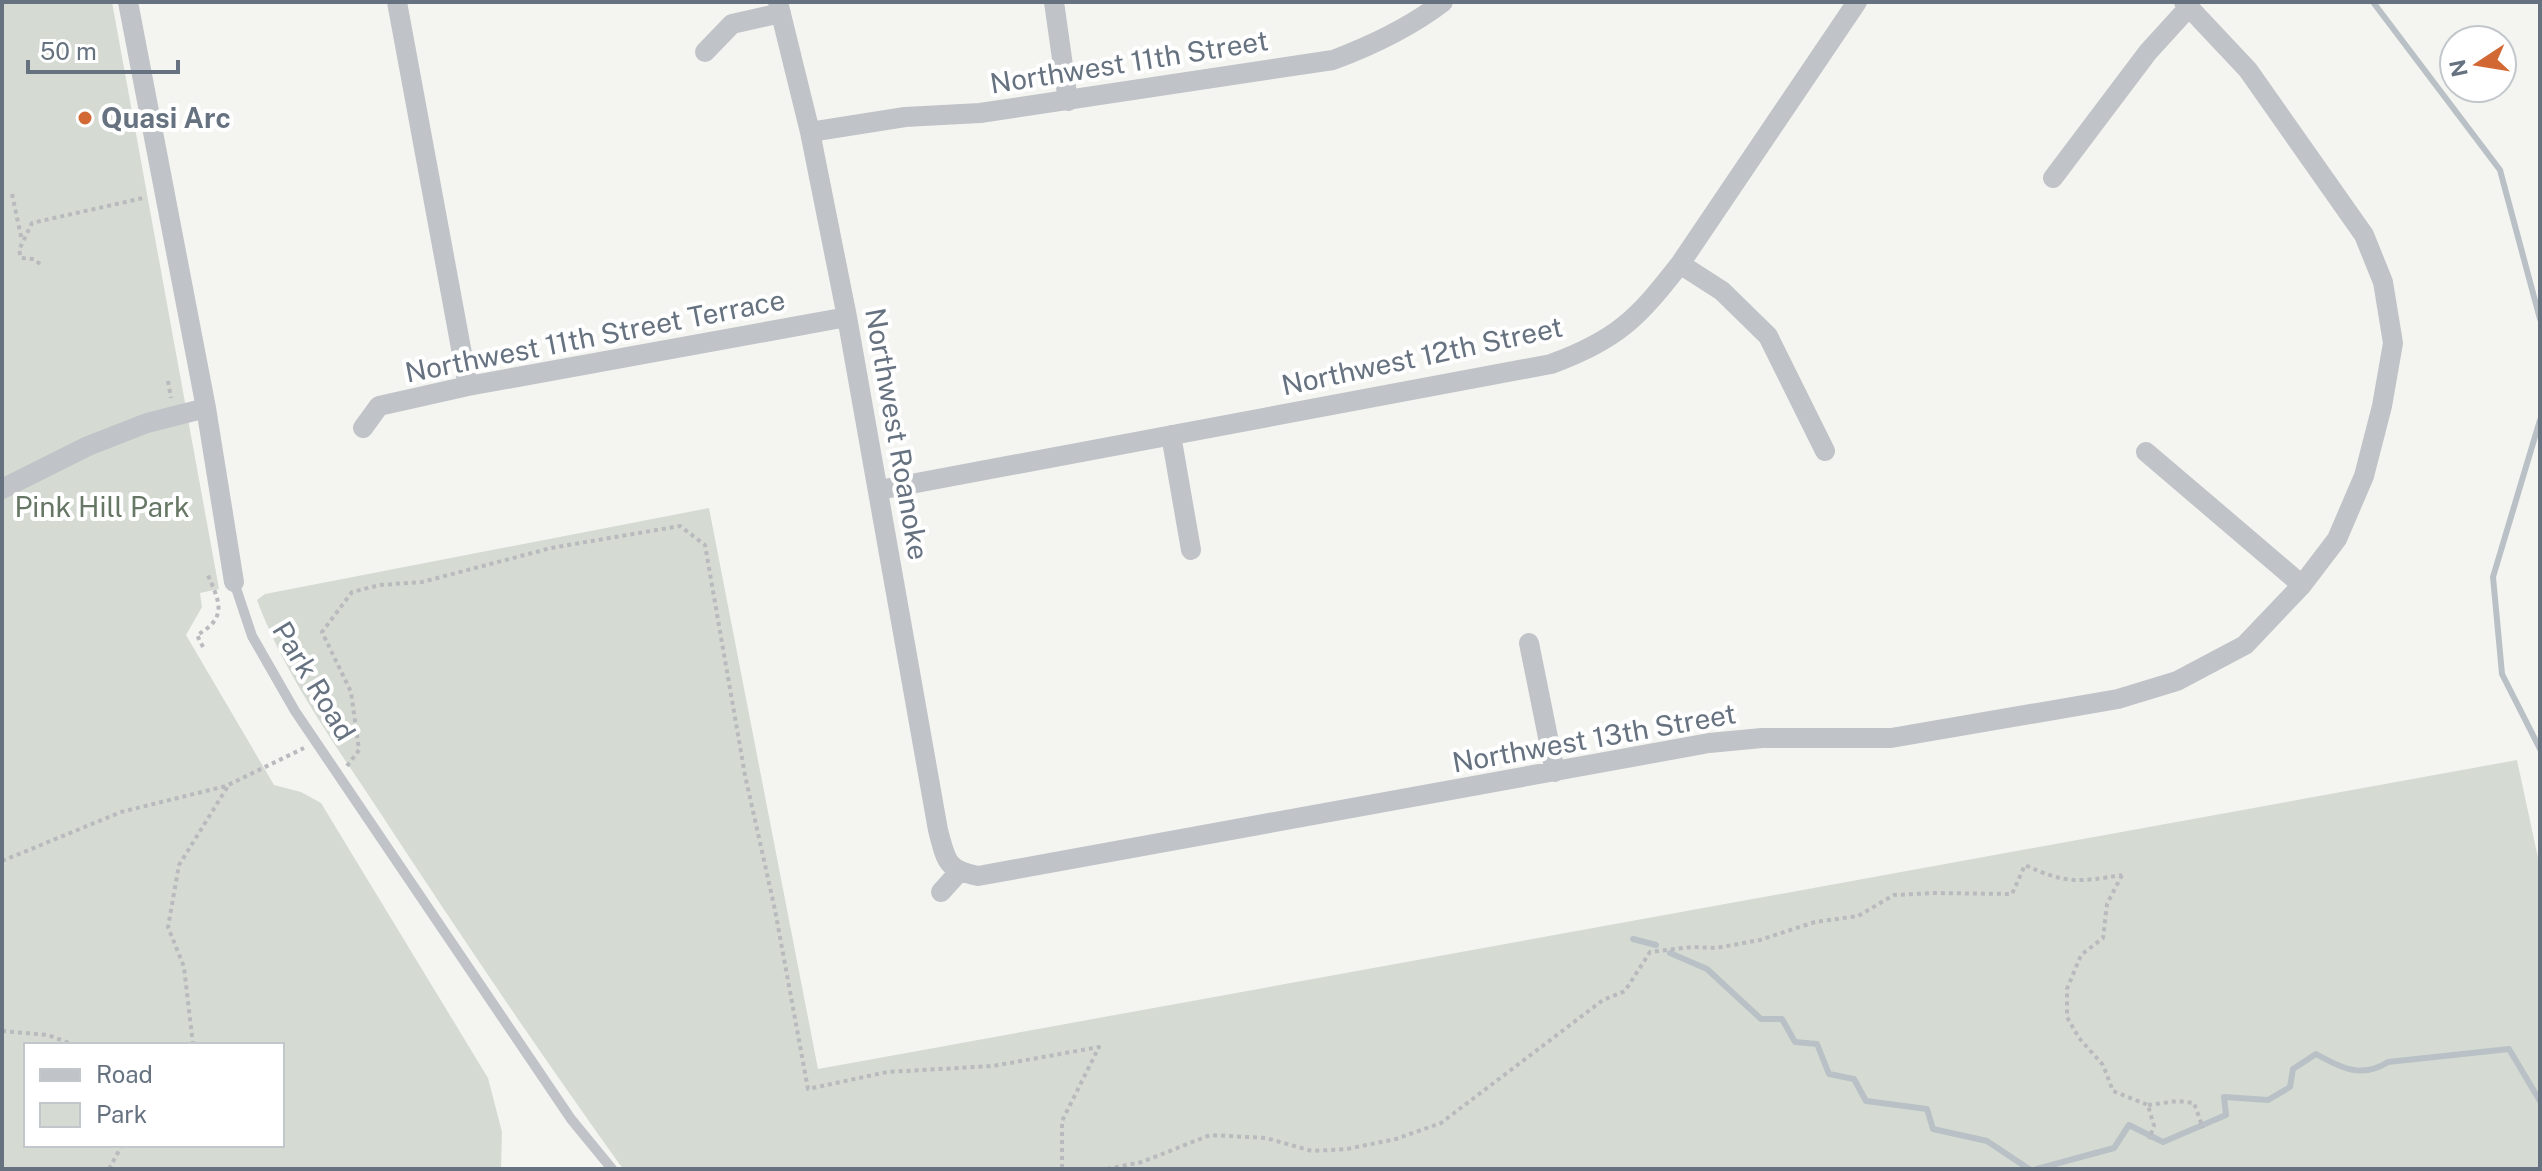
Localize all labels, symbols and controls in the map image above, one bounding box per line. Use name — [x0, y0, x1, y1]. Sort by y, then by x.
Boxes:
street label: Northwest 11th Street — [987, 23, 1270, 100]
scale bar — [28, 24, 178, 74]
north arrow — [2438, 24, 2518, 104]
text: 50 m — [40, 37, 97, 65]
text: N — [2444, 57, 2473, 79]
place label: Quasi Arc — [101, 101, 231, 134]
marker: Quasi Arc — [76, 109, 94, 127]
street label: Northwest 11th Street Terrace — [402, 282, 788, 389]
street label: Northwest Roanoke — [859, 305, 936, 562]
street label: Northwest 12th Street — [1278, 310, 1565, 401]
park label: Pink Hill Park — [14, 490, 190, 523]
street label: Park Road — [266, 615, 363, 746]
street label: Northwest 13th Street — [1450, 696, 1738, 779]
legend — [24, 1043, 284, 1147]
text: Road — [96, 1060, 153, 1088]
text: Park — [96, 1100, 147, 1128]

